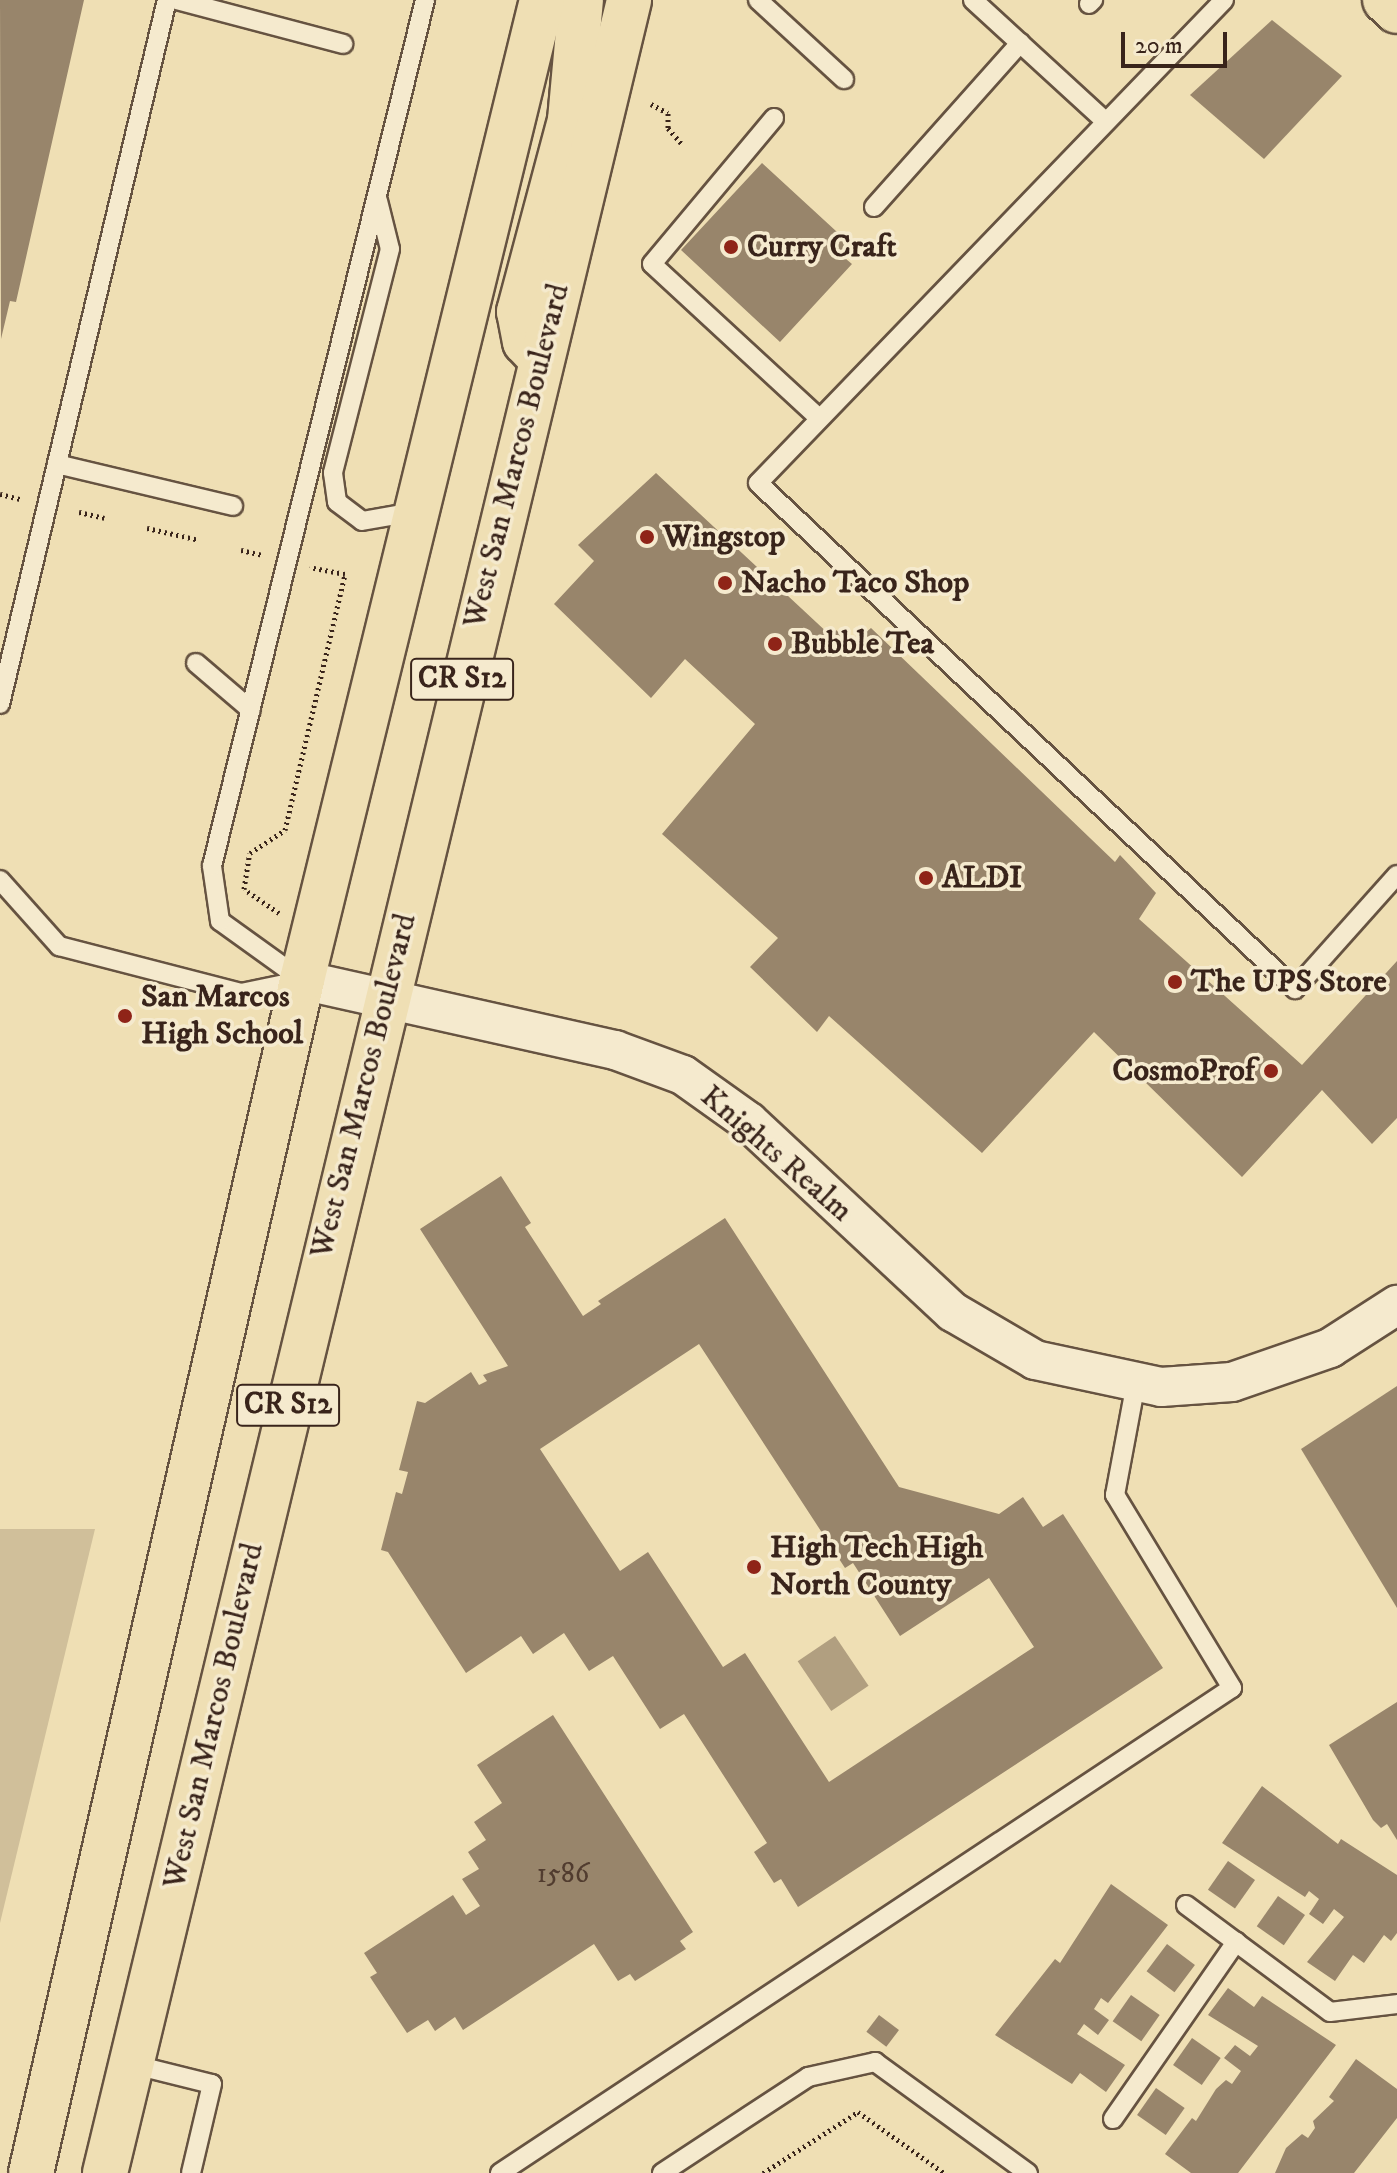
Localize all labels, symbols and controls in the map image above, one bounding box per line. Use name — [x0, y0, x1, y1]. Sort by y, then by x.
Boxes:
scale bar — [1125, 16, 1231, 66]
text: 20 m — [1135, 31, 1183, 61]
place label: Curry Craft — [747, 228, 897, 266]
marker: Curry Craft — [722, 238, 740, 256]
street label: West San Marcos Boulevard — [456, 280, 578, 632]
place label: Wingstop — [663, 518, 785, 556]
marker: Wingstop — [638, 528, 656, 546]
place label: Nacho Taco Shop — [741, 564, 969, 602]
marker: Nacho Taco Shop — [716, 574, 734, 592]
place label: Bubble Tea — [791, 625, 934, 663]
marker: Bubble Tea — [766, 635, 784, 653]
road number: CR S12 — [410, 653, 514, 705]
place label: ALDI — [942, 859, 1022, 897]
marker: ALDI — [917, 869, 935, 887]
street label: West San Marcos Boulevard — [303, 910, 425, 1262]
place label: The UPS Store — [1191, 963, 1387, 1001]
marker: The UPS Store — [1166, 973, 1184, 991]
place label: San Marcos High School — [141, 979, 303, 1054]
marker: San Marcos High School — [116, 1007, 134, 1025]
place label: CosmoProf — [1112, 1052, 1255, 1090]
marker: CosmoProf — [1262, 1062, 1280, 1080]
street label: Knights Realm — [692, 1077, 860, 1231]
road number: CR S12 — [236, 1379, 340, 1431]
place label: High Tech High North County — [770, 1530, 984, 1605]
street label: West San Marcos Boulevard — [156, 1539, 272, 1893]
marker: High Tech High North County — [745, 1558, 763, 1576]
house number: 1586 — [537, 1857, 589, 1891]

